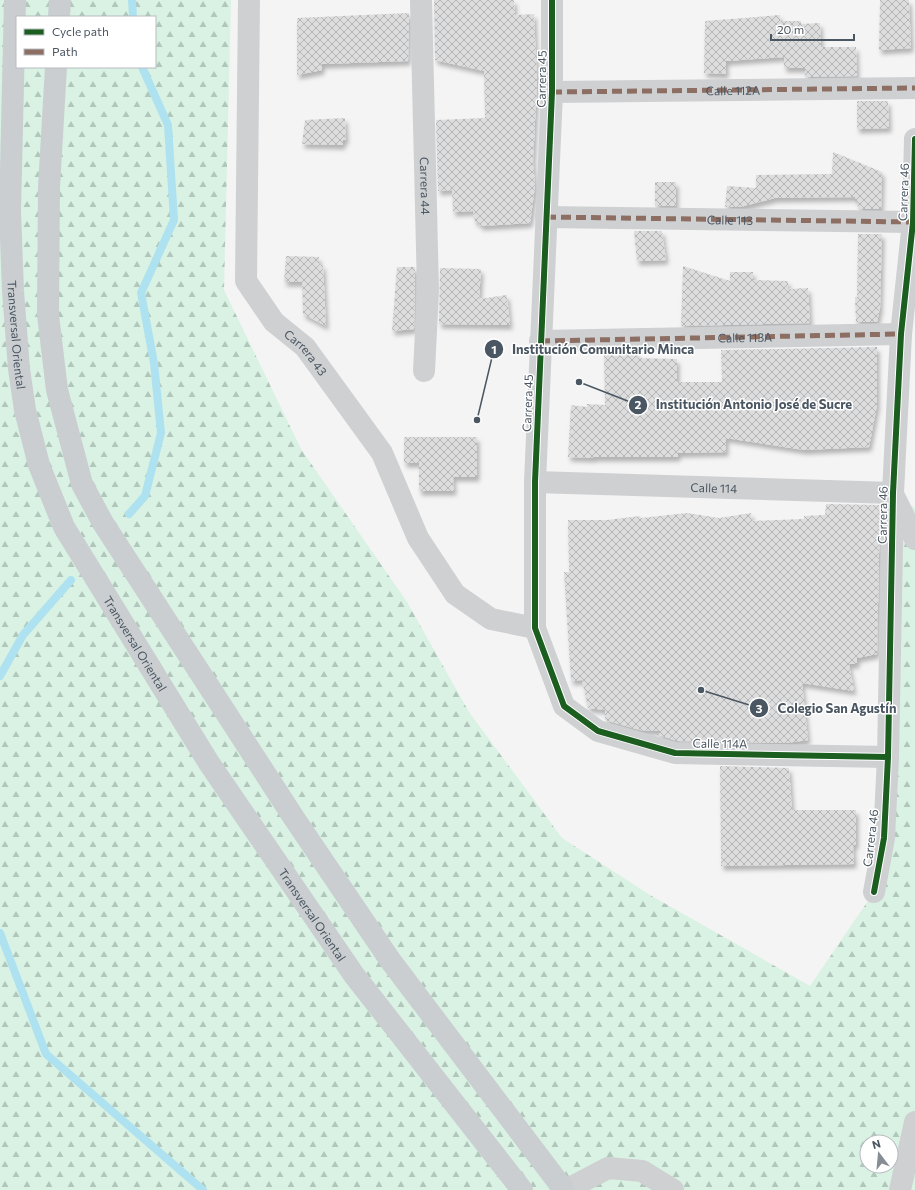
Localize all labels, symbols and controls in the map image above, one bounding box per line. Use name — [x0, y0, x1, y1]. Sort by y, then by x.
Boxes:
legend — [16, 16, 156, 68]
scale bar — [771, 16, 854, 42]
text: 20 m — [777, 22, 804, 36]
text: Cycle path — [52, 24, 109, 38]
text: Path — [52, 44, 78, 58]
street label: Carrera 45 — [533, 50, 549, 108]
street label: Calle 112A — [706, 83, 760, 97]
street label: Carrera 44 — [418, 157, 433, 215]
street label: Carrera 46 — [895, 163, 911, 221]
street label: Calle 113 — [707, 212, 753, 227]
street label: Transversal Oriental — [6, 280, 29, 390]
street label: Carrera 43 — [282, 326, 330, 378]
street label: Calle 113A — [718, 329, 772, 345]
callout: Institución Comunitario Minca — [484, 337, 702, 362]
text: Institución Comunitario Minca — [512, 341, 694, 357]
text: 1 — [491, 342, 497, 356]
street label: Carrera 45 — [519, 374, 535, 432]
callout: Institución Antonio José de Sucre — [628, 392, 860, 417]
text: Institución Antonio José de Sucre — [656, 396, 852, 412]
text: 2 — [635, 397, 642, 411]
street label: Calle 114 — [690, 480, 738, 495]
street label: Carrera 46 — [874, 486, 890, 544]
street label: Transversal Oriental — [101, 593, 170, 694]
callout: Colegio San Agustín — [749, 696, 904, 721]
text: Colegio San Agustín — [778, 700, 896, 716]
text: 3 — [756, 701, 763, 715]
street label: Calle 114A — [692, 736, 748, 750]
street label: Carrera 46 — [860, 808, 880, 868]
street label: Transversal Oriental — [276, 866, 349, 964]
north arrow — [859, 1134, 899, 1174]
text: N — [870, 1137, 882, 1151]

